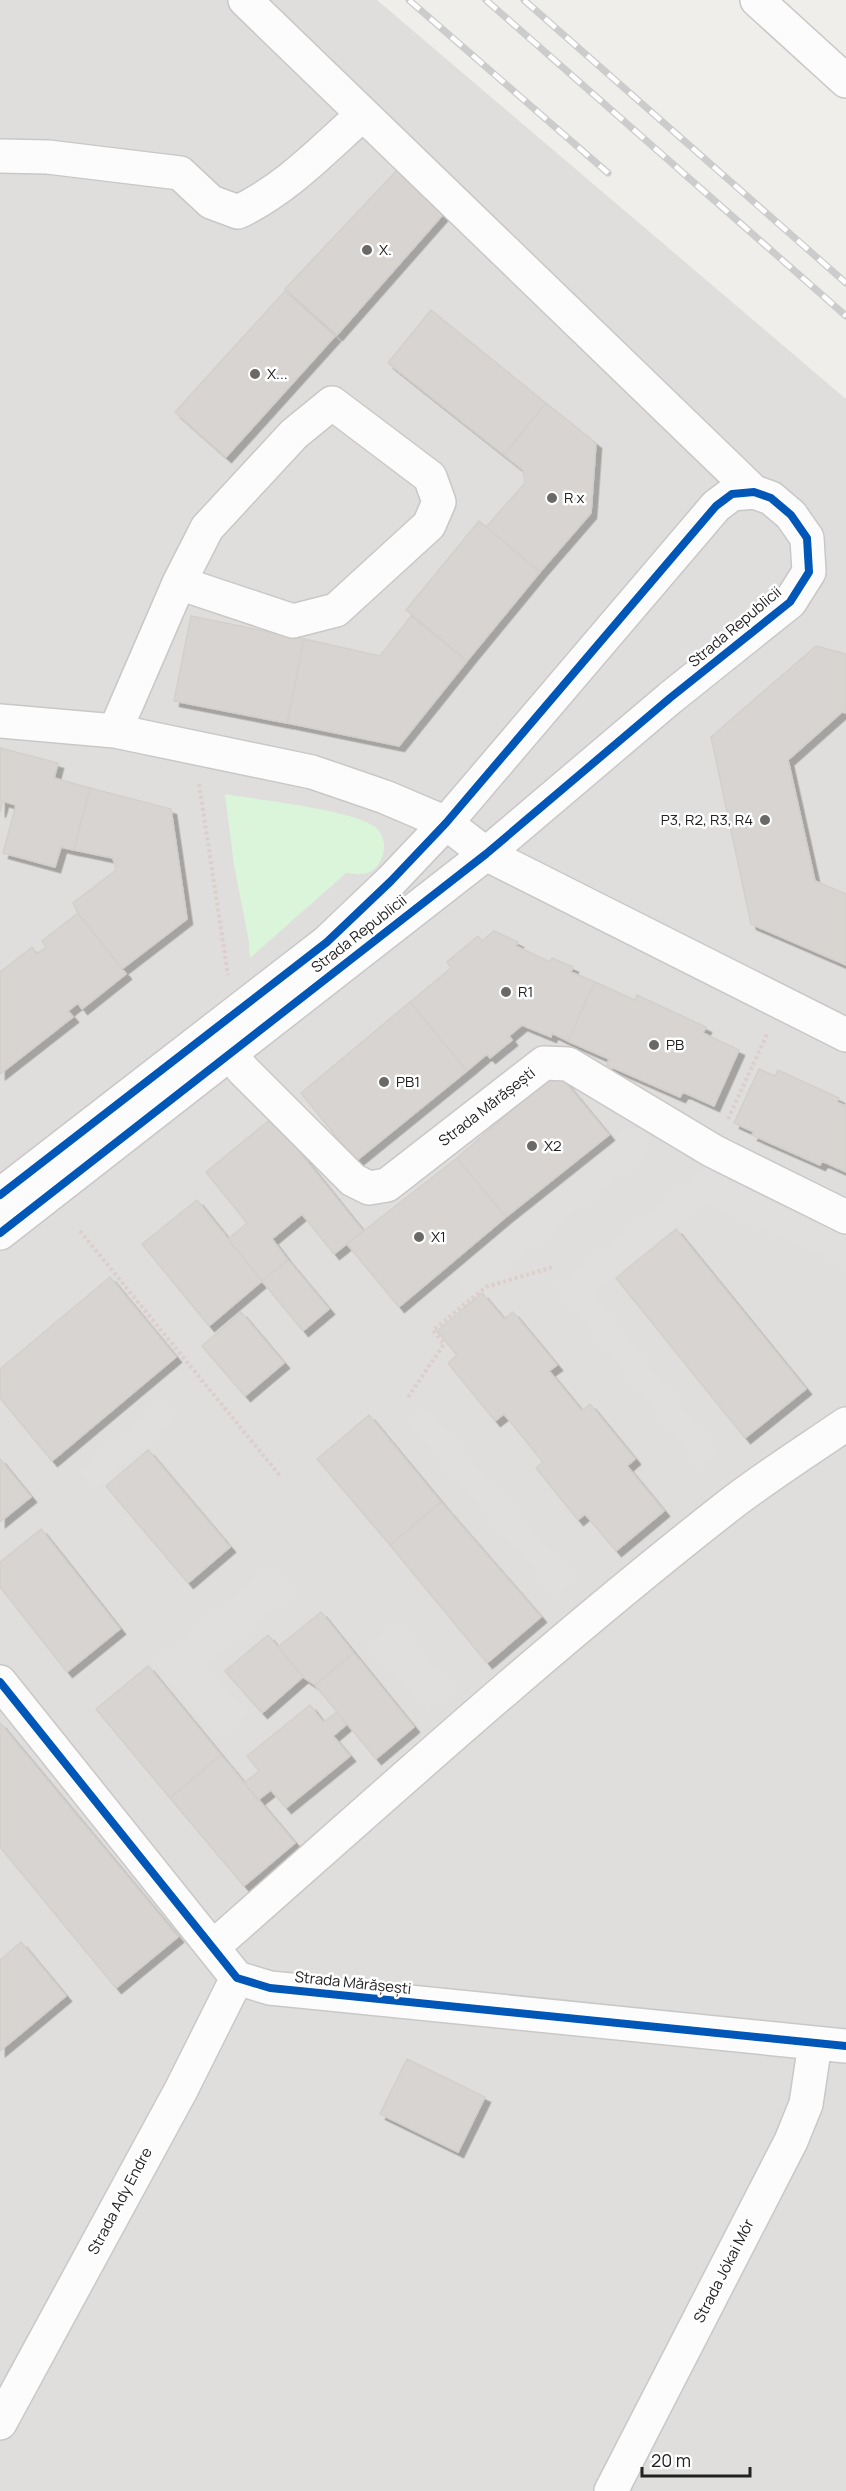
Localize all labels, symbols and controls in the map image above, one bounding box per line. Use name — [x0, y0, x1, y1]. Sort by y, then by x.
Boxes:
place label: X. — [379, 239, 392, 260]
marker: X. — [360, 243, 374, 257]
place label: X... — [267, 363, 288, 384]
marker: X... — [248, 367, 262, 381]
place label: R x — [564, 487, 584, 508]
marker: R x — [545, 491, 559, 505]
street label: Strada Republicii — [684, 581, 786, 672]
place label: P3, R2, R3, R4 — [661, 809, 753, 830]
marker: P3, R2, R3, R4 — [758, 813, 772, 827]
street label: Strada Republicii — [307, 890, 411, 977]
place label: R1 — [518, 981, 533, 1002]
marker: R1 — [499, 985, 513, 999]
place label: PB — [666, 1034, 684, 1055]
marker: PB — [647, 1038, 661, 1052]
street label: Strada Mărășești — [434, 1062, 539, 1151]
place label: PB1 — [396, 1071, 420, 1092]
marker: PB1 — [377, 1075, 391, 1089]
place label: X2 — [544, 1135, 562, 1156]
marker: X2 — [525, 1139, 539, 1153]
place label: X1 — [431, 1226, 446, 1247]
marker: X1 — [412, 1230, 426, 1244]
street label: Strada Mărășești — [294, 1966, 412, 1999]
street label: Strada Ady Endre — [82, 2143, 157, 2258]
street label: Strada Jókai Mór — [688, 2215, 759, 2326]
scale bar — [642, 2440, 750, 2478]
text: 20 m — [651, 2448, 691, 2472]

